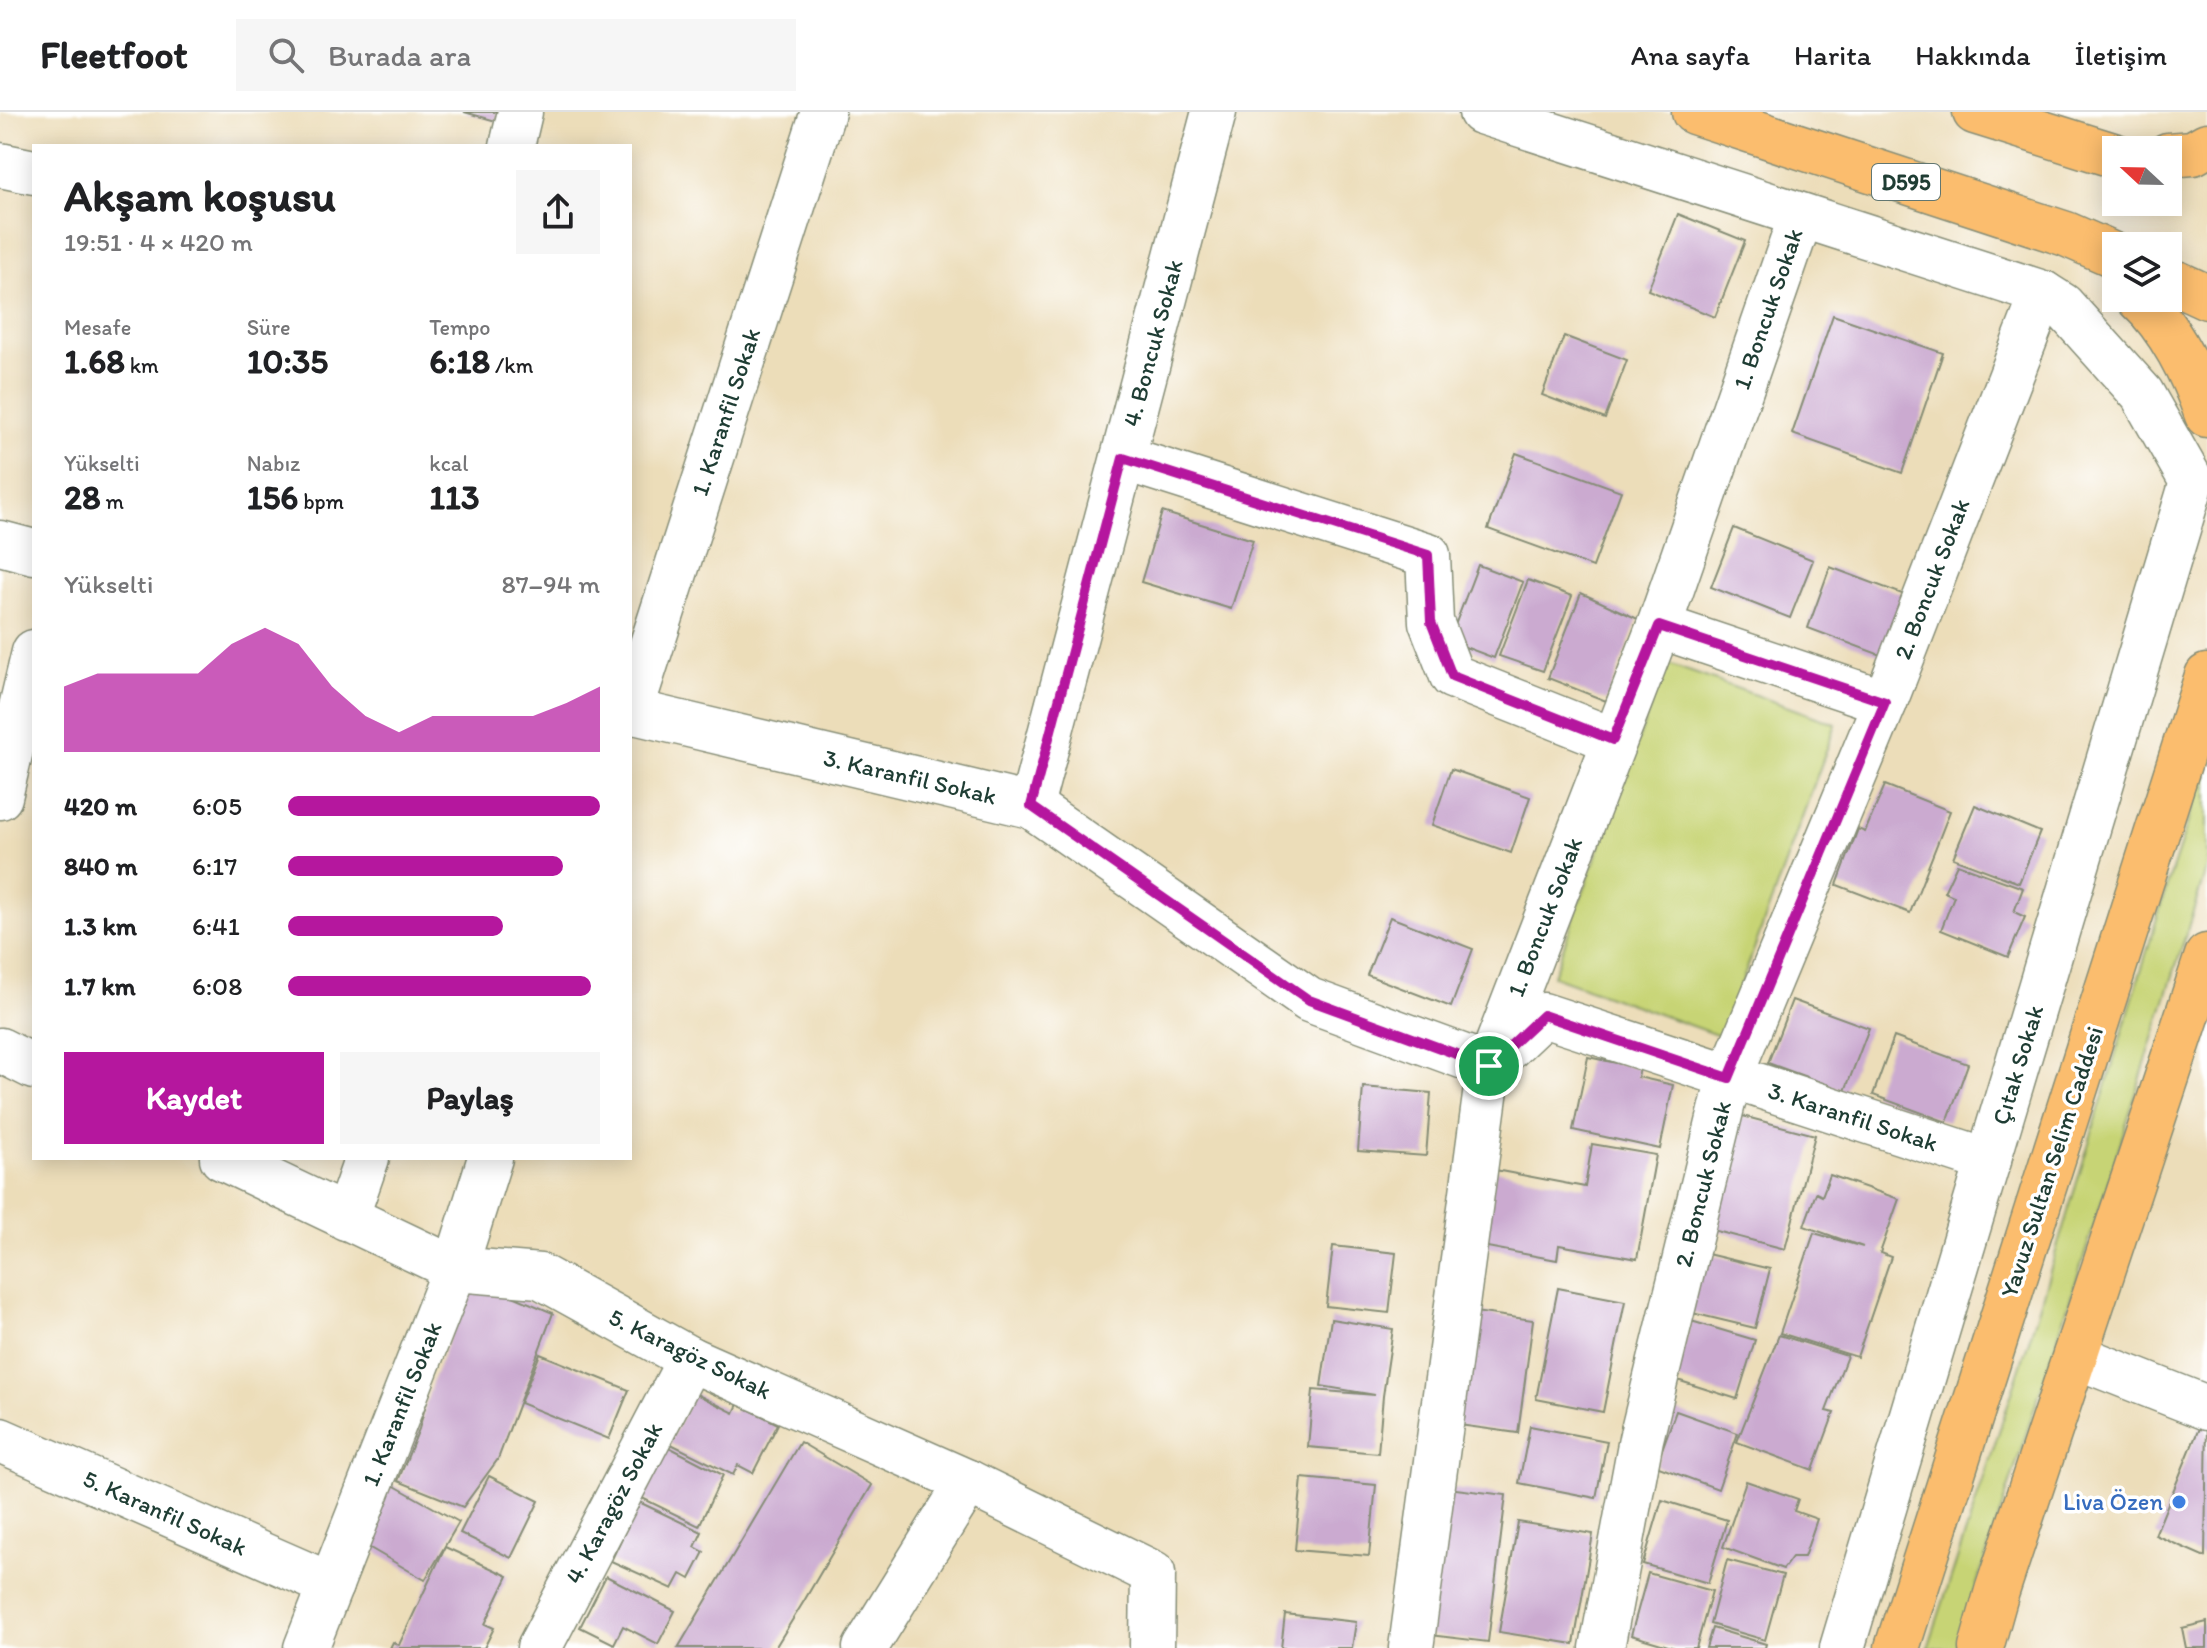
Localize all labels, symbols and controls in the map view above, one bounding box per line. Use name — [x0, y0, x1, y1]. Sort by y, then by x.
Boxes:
search box — [236, 19, 796, 91]
text: Fleetfoot — [40, 32, 188, 78]
icon: search — [264, 33, 308, 77]
text: Burada ara — [328, 37, 471, 74]
text: Ana sayfa — [1631, 38, 1750, 72]
text: Harita — [1794, 38, 1871, 72]
text: Hakkında — [1915, 38, 2030, 72]
text: İletişim — [2074, 38, 2167, 72]
north arrow — [2102, 136, 2182, 216]
map controls — [2102, 136, 2182, 312]
road number: D595 — [1872, 164, 1940, 200]
text: Akşam koşusu — [64, 169, 336, 222]
button: share — [516, 170, 600, 254]
street label: 1. Boncuk Sokak — [1726, 224, 1809, 393]
text: 19:51 · 4 × 420 m — [64, 226, 253, 258]
button: layers — [2102, 232, 2182, 312]
street label: 4. Boncuk Sokak — [1116, 256, 1189, 430]
text: Mesafe — [64, 314, 131, 341]
text: Süre — [247, 314, 290, 341]
text: Tempo — [429, 314, 491, 341]
street label: 1. Karanfil Sokak — [685, 324, 766, 499]
text: 1.68 — [64, 341, 125, 382]
text: 10:35 — [247, 341, 328, 382]
text: 6:18 — [429, 341, 490, 382]
text: km — [125, 352, 159, 379]
text: /km — [490, 352, 533, 379]
text: Yükselti — [64, 450, 140, 477]
text: Nabız — [247, 450, 300, 477]
text: kcal — [429, 450, 468, 477]
text: 28 — [64, 477, 101, 518]
text: 156 — [247, 477, 298, 518]
text: 113 — [429, 477, 479, 518]
text: m — [101, 488, 124, 515]
text: bpm — [298, 488, 344, 515]
street label: 2. Boncuk Sokak — [1888, 494, 1976, 663]
text: Yükselti — [64, 568, 153, 600]
text: 87–94 m — [501, 568, 600, 600]
street label: 3. Karanfil Sokak — [821, 743, 999, 811]
text: 420 m — [64, 790, 137, 822]
text: 6:05 — [192, 790, 242, 822]
street label: 1. Boncuk Sokak — [1501, 833, 1588, 1001]
text: 840 m — [64, 850, 138, 882]
text: 6:17 — [192, 850, 237, 882]
text: 1.3 km — [64, 910, 137, 942]
text: 6:41 — [192, 910, 240, 942]
text: 1.7 km — [64, 970, 136, 1002]
text: 6:08 — [192, 970, 242, 1002]
street label: Çıtak Sokak — [1986, 1001, 2050, 1128]
street label: Yavuz Sultan Selim Caddesi — [1994, 1022, 2109, 1301]
pin — [1455, 1032, 1523, 1100]
icon: arrive — [1467, 1044, 1511, 1088]
button: Kaydet — [64, 1052, 324, 1144]
button: Paylaş — [340, 1052, 600, 1144]
street label: 3. Karanfil Sokak — [1765, 1075, 1942, 1158]
street label: 2. Boncuk Sokak — [1668, 1098, 1737, 1270]
street label: 5. Karagöz Sokak — [604, 1302, 776, 1405]
street label: 1. Karanfil Sokak — [355, 1317, 448, 1490]
street label: 4. Karagöz Sokak — [559, 1417, 668, 1588]
street label: 5. Karanfil Sokak — [79, 1463, 252, 1562]
place label: Liva Özen — [2063, 1487, 2163, 1516]
marker: Liva Özen — [2170, 1493, 2188, 1511]

